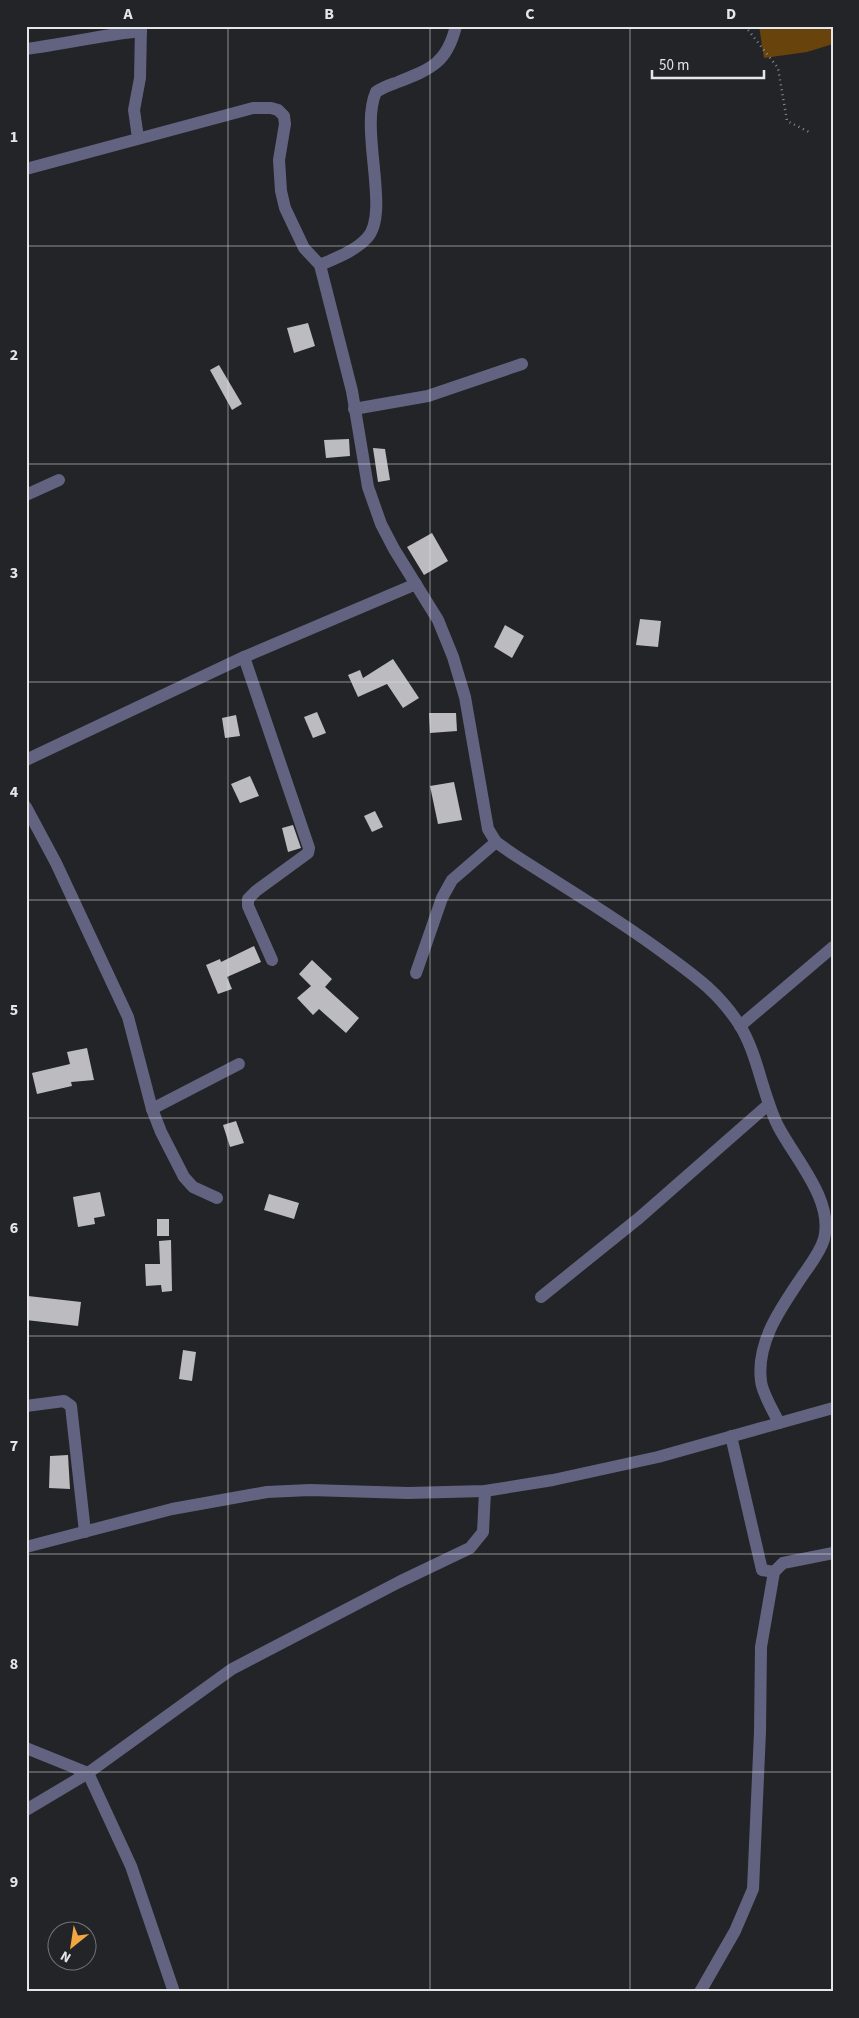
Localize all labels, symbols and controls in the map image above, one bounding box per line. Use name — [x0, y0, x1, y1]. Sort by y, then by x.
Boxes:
text: A — [122, 3, 133, 25]
text: B — [324, 3, 334, 25]
text: C — [525, 3, 535, 25]
text: D — [726, 3, 736, 25]
scale bar — [652, 48, 764, 80]
text: 50 m — [659, 55, 689, 76]
text: 1 — [10, 126, 18, 148]
text: 2 — [10, 344, 18, 366]
text: 3 — [10, 562, 18, 584]
text: 4 — [10, 781, 19, 803]
text: 5 — [10, 999, 18, 1021]
text: 6 — [10, 1217, 18, 1239]
text: 7 — [10, 1435, 18, 1457]
text: 8 — [10, 1653, 18, 1675]
text: 9 — [10, 1871, 18, 1893]
north arrow — [48, 1920, 98, 1970]
text: N — [57, 1945, 75, 1967]

